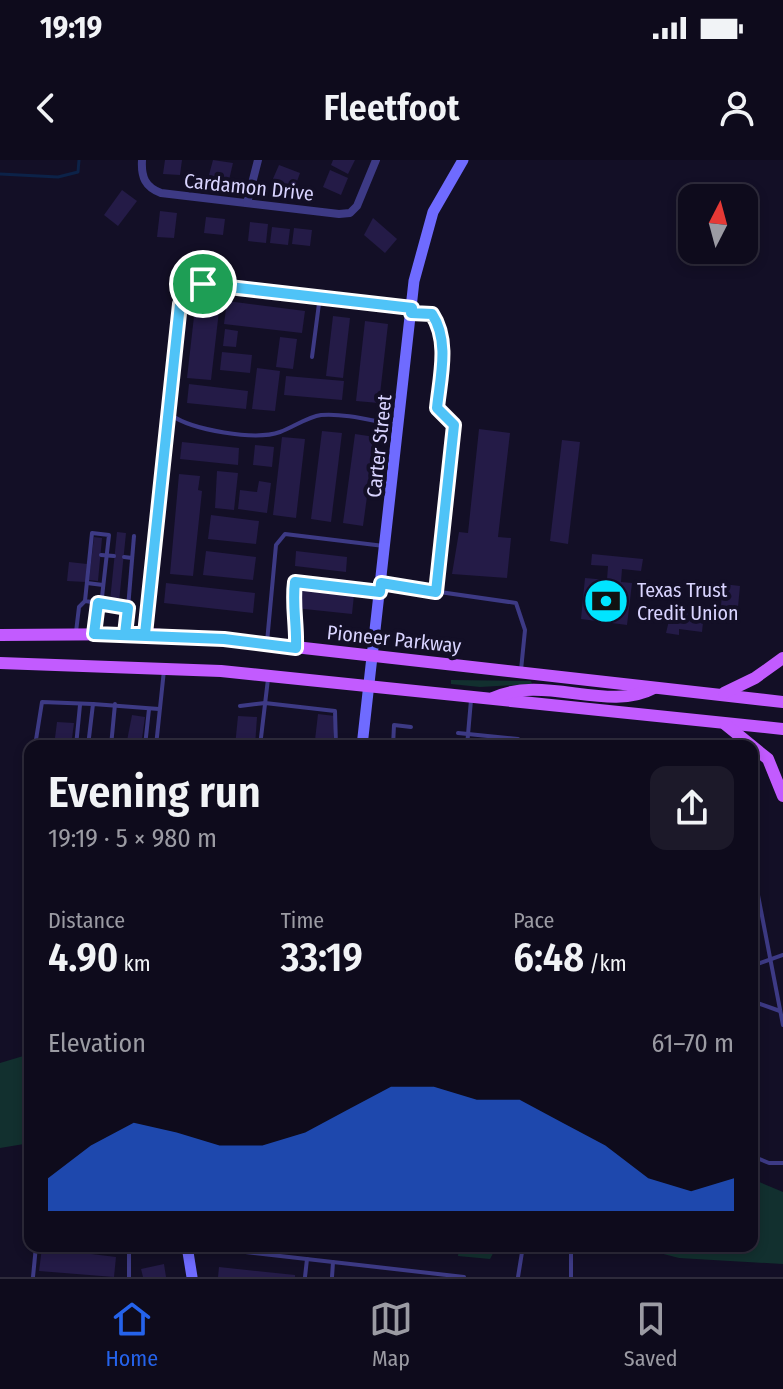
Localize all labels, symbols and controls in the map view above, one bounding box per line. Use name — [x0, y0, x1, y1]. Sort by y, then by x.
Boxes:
text: 19:19 — [40, 10, 102, 46]
icon: back — [24, 86, 68, 130]
text: Fleetfoot — [323, 86, 460, 130]
icon: person — [715, 86, 759, 130]
street label: Cardamon Drive — [183, 168, 315, 206]
north arrow — [678, 184, 758, 264]
map controls — [678, 184, 758, 264]
pin — [169, 250, 237, 318]
icon: arrive — [181, 262, 225, 306]
street label: Carter Street — [362, 393, 396, 499]
bank icon: Texas Trust Credit Union — [582, 577, 630, 625]
place label: Texas Trust Credit Union — [637, 578, 739, 625]
street label: Pioneer Parkway — [326, 620, 462, 658]
text: Evening run — [48, 766, 261, 819]
button: share — [650, 766, 734, 850]
text: 19:19 · 5 × 980 m — [48, 823, 217, 854]
text: Distance — [48, 907, 125, 934]
text: Time — [281, 907, 324, 934]
text: Pace — [513, 907, 554, 934]
text: 4.90 — [48, 934, 118, 982]
text: 33:19 — [281, 934, 363, 982]
text: 6:48 — [513, 934, 584, 982]
text: km — [118, 950, 151, 977]
text: /km — [584, 950, 627, 977]
text: Elevation — [48, 1028, 146, 1059]
text: 61–70 m — [651, 1028, 734, 1059]
tab: Home — [105, 1297, 158, 1372]
tab: Map — [369, 1297, 413, 1372]
tab: Saved — [624, 1297, 678, 1372]

